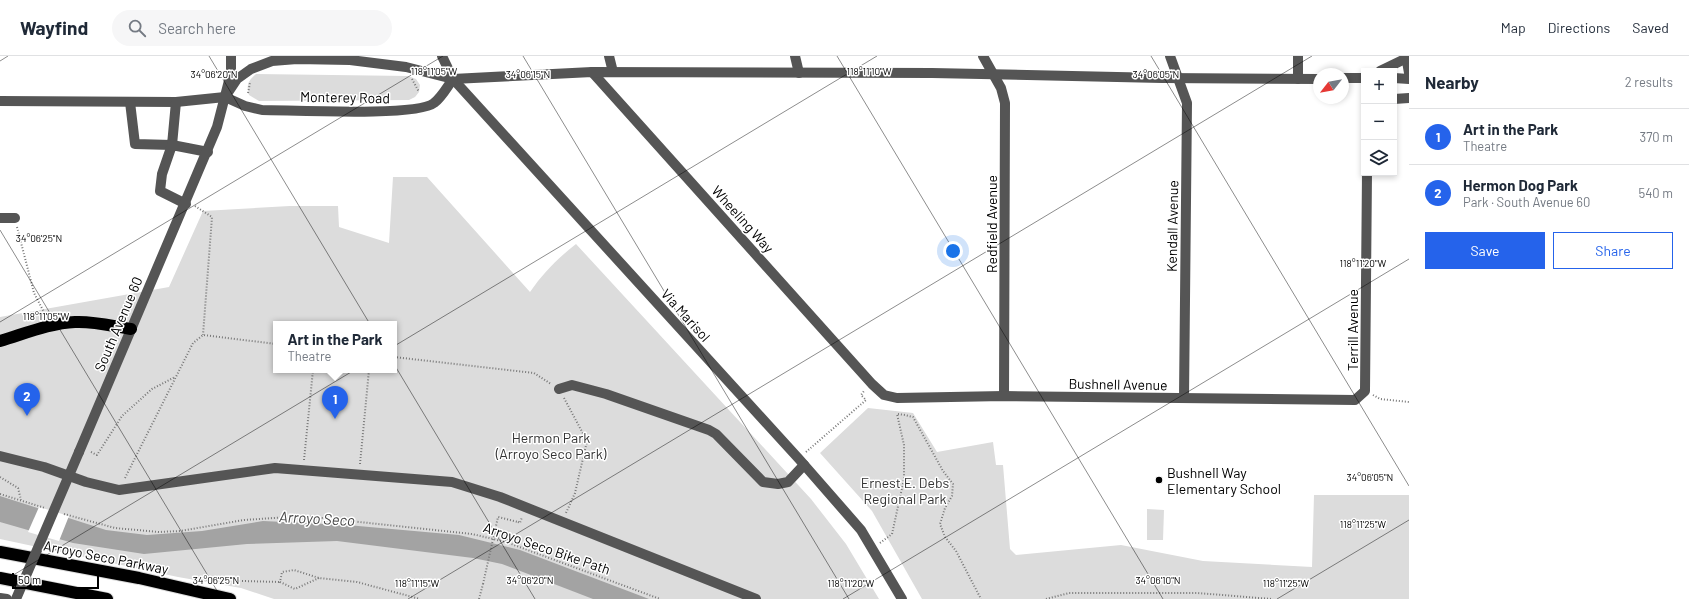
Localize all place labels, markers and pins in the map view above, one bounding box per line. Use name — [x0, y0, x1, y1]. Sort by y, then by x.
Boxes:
pin: 2 — [14, 383, 40, 416]
pin: 1 — [322, 386, 348, 419]
place label: Bushnell Way Elementary School — [1167, 464, 1281, 497]
marker: Bushnell Way Elementary School — [1154, 475, 1164, 485]

